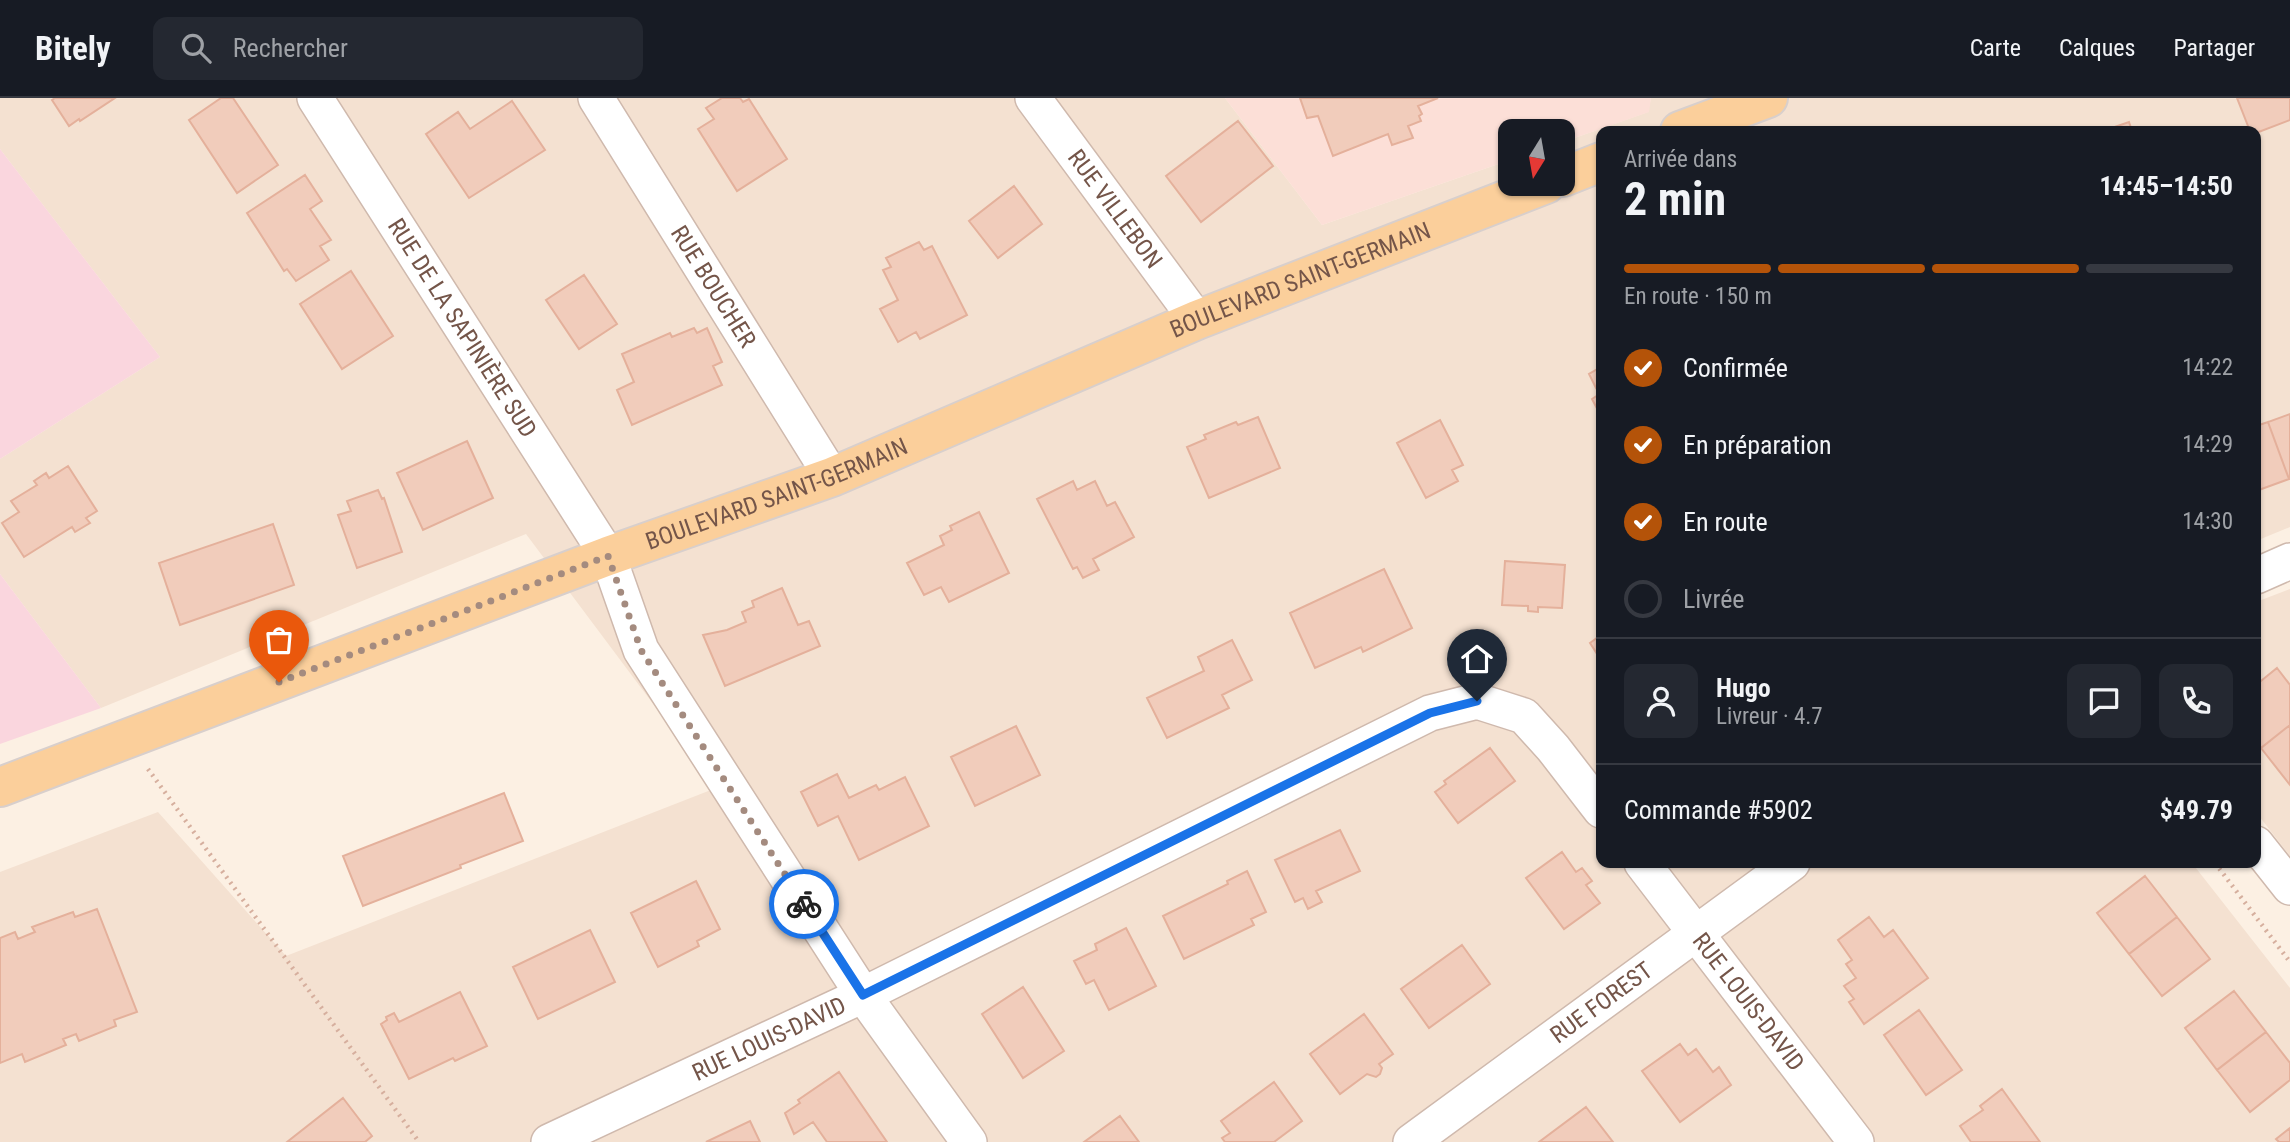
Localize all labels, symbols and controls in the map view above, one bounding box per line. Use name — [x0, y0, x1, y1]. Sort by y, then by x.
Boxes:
search box — [153, 17, 643, 80]
text: Bitely — [35, 29, 111, 68]
icon: search — [177, 29, 215, 67]
text: Rechercher — [233, 33, 348, 63]
text: Carte — [1970, 34, 2021, 62]
text: Calques — [2059, 34, 2135, 62]
text: Partager — [2173, 34, 2255, 62]
north arrow — [1498, 119, 1575, 196]
map controls — [1498, 119, 1575, 196]
street label: RUE VILLEBON — [1062, 144, 1168, 274]
text: Arrivée dans — [1624, 146, 1737, 173]
text: 14:45–14:50 — [2099, 171, 2233, 201]
text: 2 min — [1624, 172, 1726, 226]
street label: RUE DE LA SAPINIÈRE SUD — [382, 213, 542, 443]
street label: BOULEVARD SAINT-GERMAIN — [1166, 216, 1434, 344]
street label: RUE BOUCHER — [665, 221, 762, 353]
text: En route · 150 m — [1624, 283, 1772, 310]
icon: check — [1624, 349, 1662, 387]
text: Confirmée — [1683, 353, 1788, 383]
text: 14:22 — [2182, 354, 2233, 381]
icon: check — [1624, 426, 1662, 464]
text: En préparation — [1683, 430, 1832, 460]
text: 14:29 — [2182, 431, 2233, 458]
street label: BOULEVARD SAINT-GERMAIN — [642, 432, 912, 556]
icon: check — [1624, 503, 1662, 541]
text: En route — [1683, 507, 1768, 537]
text: 14:30 — [2182, 508, 2233, 535]
text: Livrée — [1683, 584, 1745, 614]
pin — [249, 610, 309, 682]
icon: bag — [260, 621, 298, 659]
pin — [1447, 629, 1507, 701]
icon: home — [1458, 640, 1496, 678]
button: person — [1624, 664, 1698, 738]
button: chat — [2067, 664, 2141, 738]
button: phone — [2159, 664, 2233, 738]
text: Hugo — [1716, 673, 1771, 703]
text: Livreur · 4.7 — [1716, 703, 1823, 730]
text: Commande #5902 — [1624, 795, 1813, 825]
text: $49.79 — [2160, 795, 2233, 825]
courier — [769, 869, 839, 939]
icon: bike — [785, 885, 823, 923]
street label: RUE LOUIS-DAVID — [1687, 927, 1810, 1076]
street label: RUE FOREST — [1545, 956, 1658, 1049]
street label: RUE LOUIS-DAVID — [688, 991, 850, 1087]

